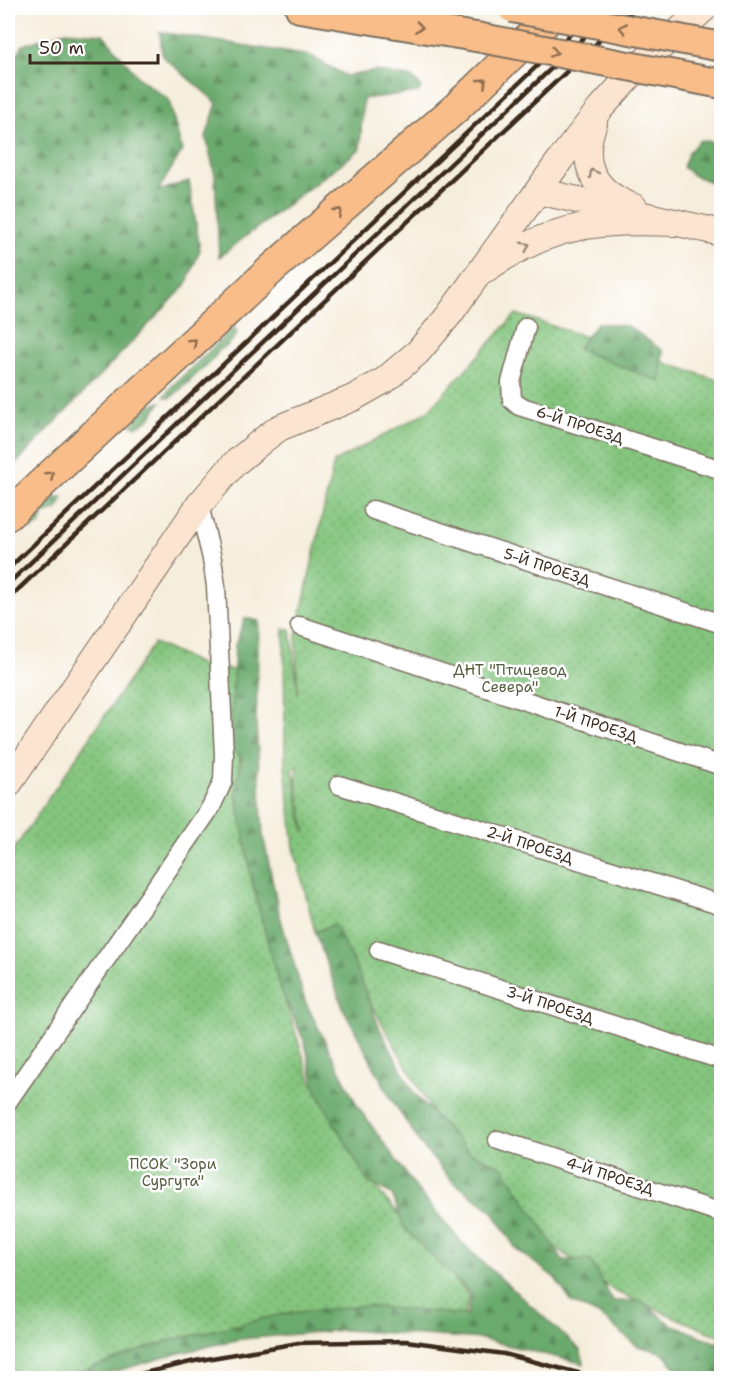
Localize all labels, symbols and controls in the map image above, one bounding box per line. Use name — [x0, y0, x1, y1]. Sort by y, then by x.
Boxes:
one-way arrow — [415, 21, 424, 33]
one-way arrow — [618, 22, 628, 35]
scale bar — [30, 27, 158, 65]
text: 50 m — [39, 36, 84, 60]
one-way arrow — [549, 45, 559, 58]
one-way arrow — [476, 78, 487, 89]
one-way arrow — [589, 168, 601, 179]
one-way arrow — [331, 208, 342, 219]
one-way arrow — [519, 241, 530, 253]
one-way arrow — [186, 339, 197, 350]
street label: 6-Й ПРОЕЗД — [534, 400, 627, 449]
one-way arrow — [43, 471, 54, 482]
street label: 5-Й ПРОЕЗД — [501, 543, 594, 591]
park label: ДНТ "Птицевод Севера" — [453, 660, 567, 697]
street label: 1-Й ПРОЕЗД — [552, 700, 641, 747]
street label: 2-Й ПРОЕЗД — [484, 821, 577, 869]
street label: 3-Й ПРОЕЗД — [504, 980, 597, 1029]
street label: 4-Й ПРОЕЗД — [564, 1151, 657, 1200]
park label: ПСОК "Зори Сургута" — [129, 1154, 217, 1191]

